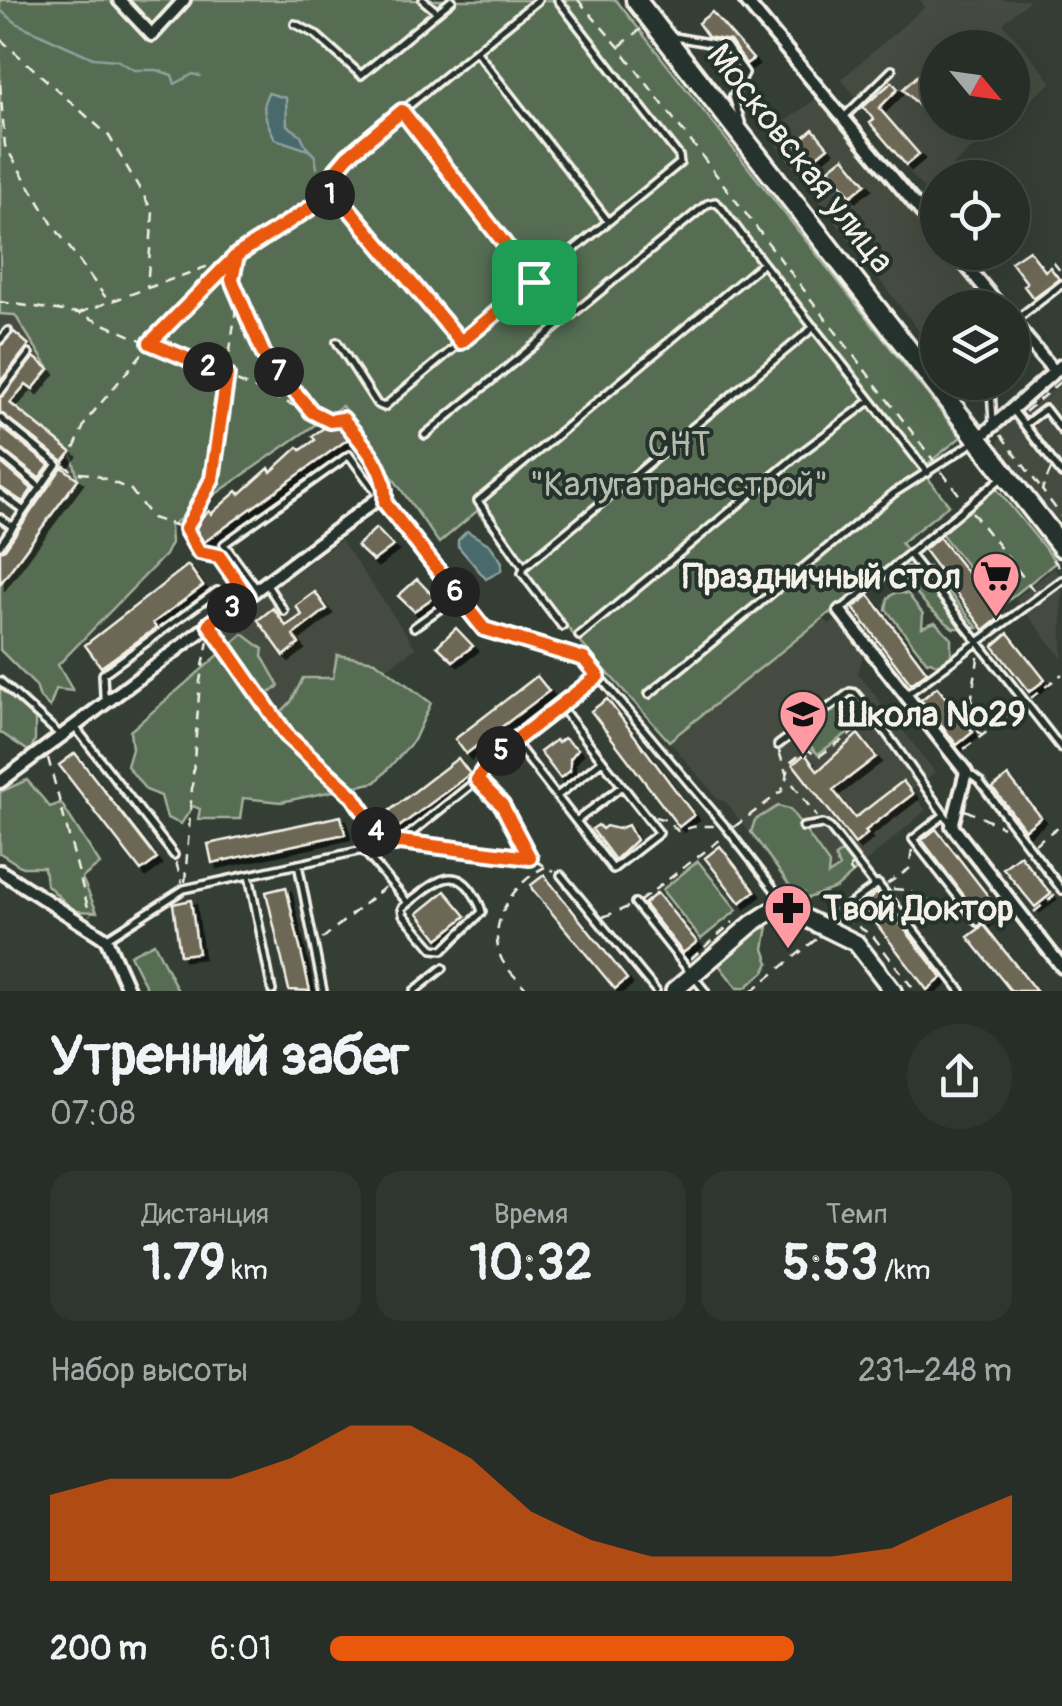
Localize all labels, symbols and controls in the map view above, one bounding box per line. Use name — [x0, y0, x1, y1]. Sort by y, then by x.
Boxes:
north arrow — [920, 30, 1030, 140]
map controls — [920, 30, 1030, 400]
street label: Московская улица — [697, 35, 903, 282]
button: locate — [920, 160, 1030, 270]
pin: 1 — [305, 170, 355, 220]
text: 1 — [325, 177, 335, 212]
pin — [492, 240, 577, 325]
icon: arrive — [507, 255, 562, 310]
button: layers — [920, 290, 1030, 400]
pin: 2 — [183, 342, 233, 392]
pin: 7 — [254, 347, 304, 397]
text: 2 — [200, 349, 216, 384]
text: 7 — [272, 354, 286, 389]
park label: СНТ "Калугатрансстрой" — [530, 423, 828, 507]
supermarket icon: Праздничный стол — [970, 550, 1022, 618]
place label: Праздничный стол — [682, 555, 961, 599]
pin: 6 — [430, 567, 480, 617]
text: 6 — [447, 574, 463, 609]
pin: 3 — [207, 583, 257, 633]
text: 3 — [224, 590, 240, 625]
school or university icon: Школа №29 — [777, 688, 829, 756]
place label: Школа №29 — [837, 693, 1026, 737]
pin: 5 — [476, 726, 526, 776]
text: 5 — [493, 733, 509, 768]
pin: 4 — [351, 807, 401, 857]
text: 4 — [368, 814, 384, 849]
pharmacy icon: Твой Доктор — [762, 882, 814, 950]
place label: Твой Доктор — [823, 887, 1014, 931]
text: Утренний забег — [50, 1022, 409, 1091]
button: share — [907, 1024, 1012, 1129]
text: 07:08 — [50, 1094, 135, 1134]
text: Дистанция — [142, 1197, 269, 1232]
text: Время — [494, 1197, 568, 1232]
text: Темп — [826, 1197, 888, 1232]
text: 1.79 — [143, 1232, 225, 1295]
text: 10:32 — [470, 1232, 592, 1295]
text: 5:53 — [783, 1232, 878, 1295]
text: km — [225, 1253, 268, 1288]
text: /km — [878, 1253, 931, 1288]
text: Набор высоты — [50, 1351, 248, 1391]
text: 231–248 m — [858, 1351, 1012, 1391]
text: 200 m — [50, 1629, 147, 1669]
text: 6:01 — [210, 1629, 272, 1669]

